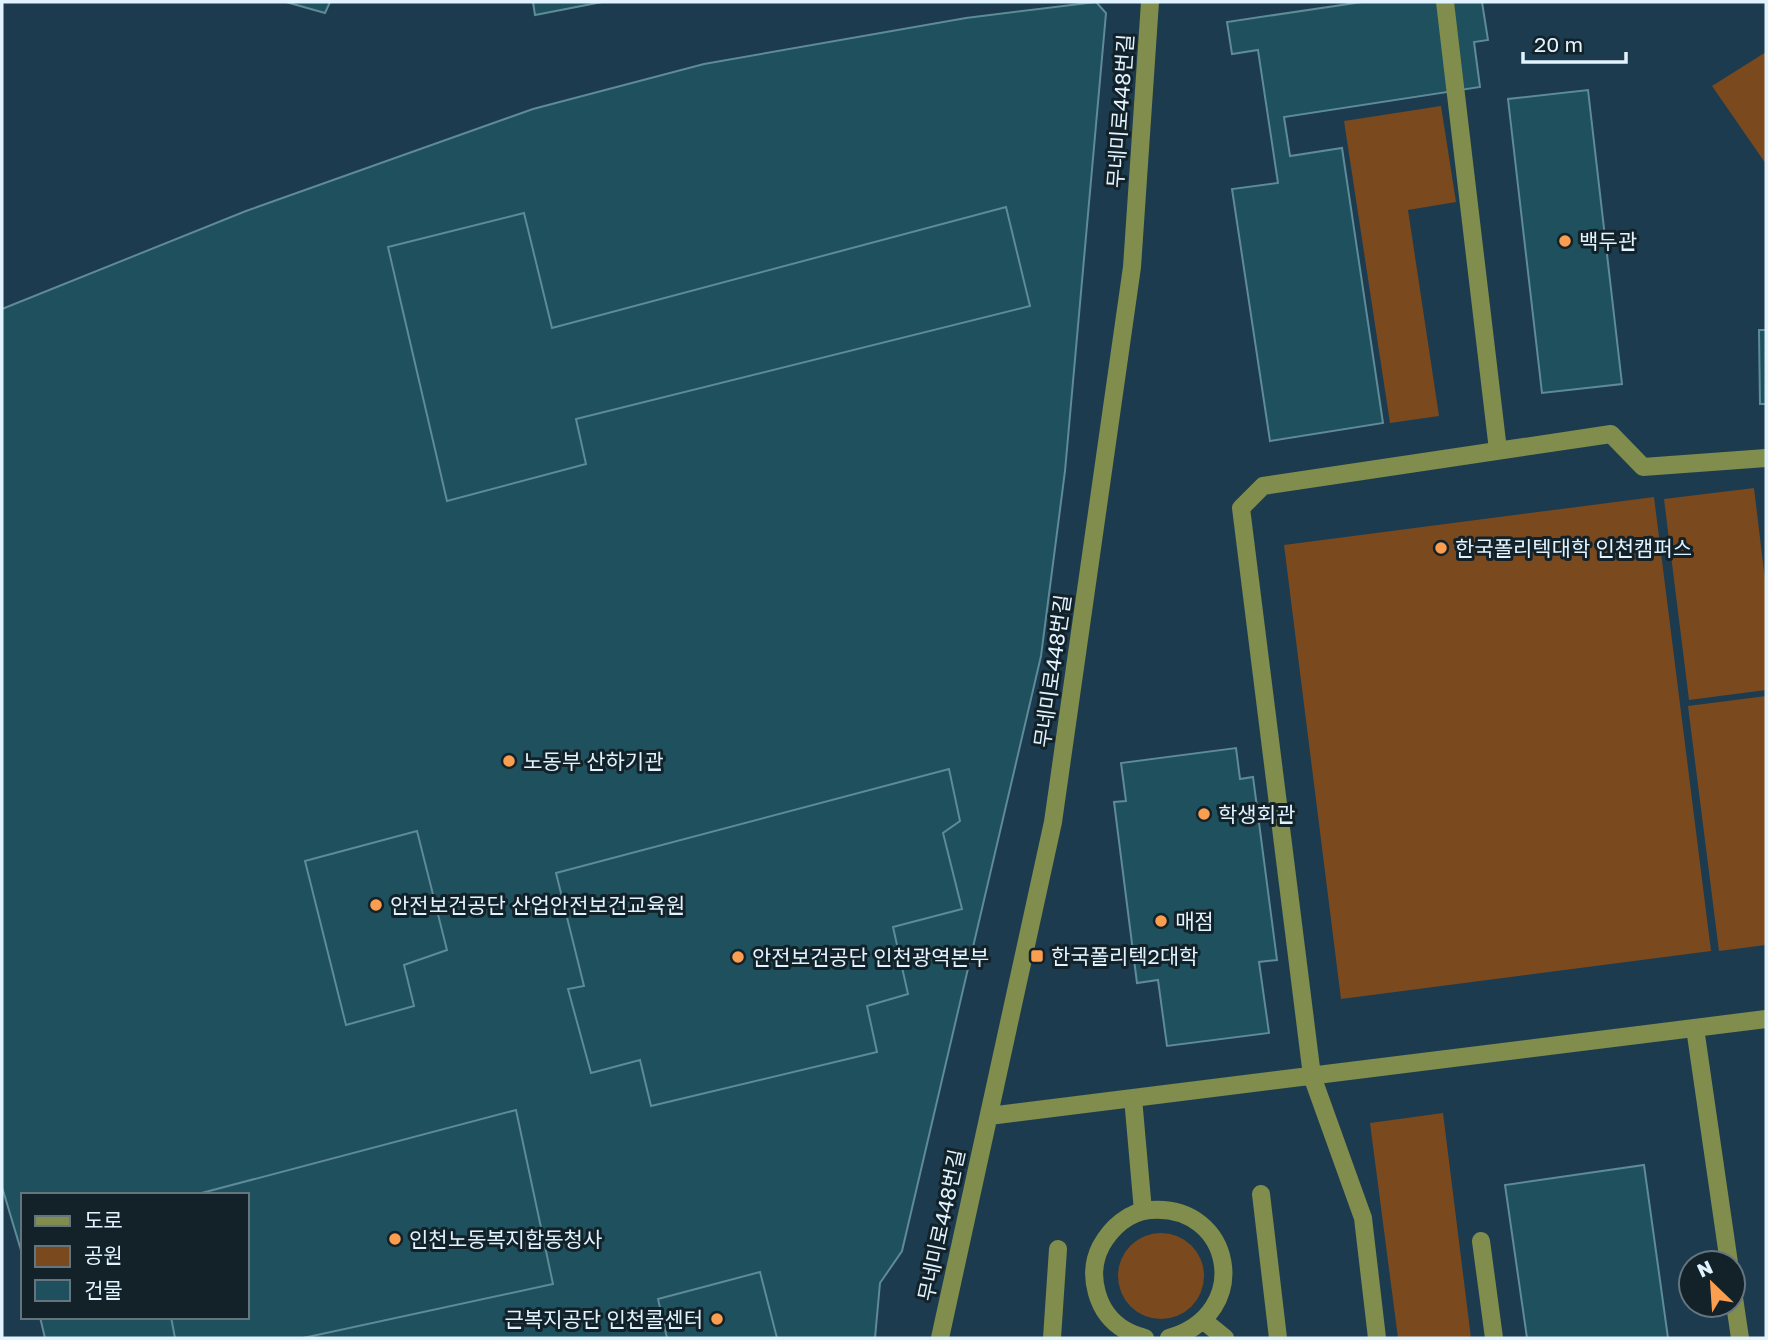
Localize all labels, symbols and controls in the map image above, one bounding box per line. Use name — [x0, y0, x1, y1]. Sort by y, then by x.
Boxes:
scale bar — [1523, 21, 1626, 65]
text: 20 m — [1534, 31, 1583, 57]
street label: 무네미로448번길 — [1102, 33, 1138, 189]
place label: 백두관 — [1579, 228, 1637, 254]
marker: 백두관 — [1557, 233, 1573, 249]
place label: 한국폴리텍대학 인천캠퍼스 — [1455, 535, 1692, 561]
marker: 한국폴리텍대학 인천캠퍼스 — [1433, 540, 1449, 556]
street label: 무네미로448번길 — [1028, 593, 1076, 749]
place label: 노동부 산하기관 — [523, 748, 664, 774]
marker: 노동부 산하기관 — [501, 753, 517, 769]
place label: 학생회관 — [1218, 801, 1295, 827]
marker: 학생회관 — [1196, 806, 1212, 822]
place label: 안전보건공단 산업안전보건교육원 — [390, 892, 685, 918]
marker: 안전보건공단 산업안전보건교육원 — [368, 897, 384, 913]
place label: 매점 — [1175, 908, 1214, 934]
marker: 매점 — [1153, 913, 1169, 929]
place label: 한국폴리텍2대학 — [1051, 943, 1198, 969]
place label: 안전보건공단 인천광역본부 — [752, 944, 989, 970]
marker: 한국폴리텍2대학 — [1029, 948, 1045, 964]
marker: 안전보건공단 인천광역본부 — [730, 949, 746, 965]
street label: 무네미로448번길 — [912, 1147, 970, 1303]
legend — [21, 1193, 248, 1319]
text: 도로 — [84, 1207, 123, 1233]
place label: 인천노동복지합동청사 — [409, 1226, 602, 1252]
marker: 인천노동복지합동청사 — [387, 1231, 403, 1247]
text: 공원 — [84, 1242, 123, 1268]
north arrow — [1677, 1249, 1747, 1319]
text: N — [1693, 1255, 1716, 1282]
text: 건물 — [84, 1277, 123, 1303]
place label: 근복지공단 인천콜센터 — [505, 1306, 703, 1332]
marker: 근복지공단 인천콜센터 — [709, 1311, 725, 1327]

